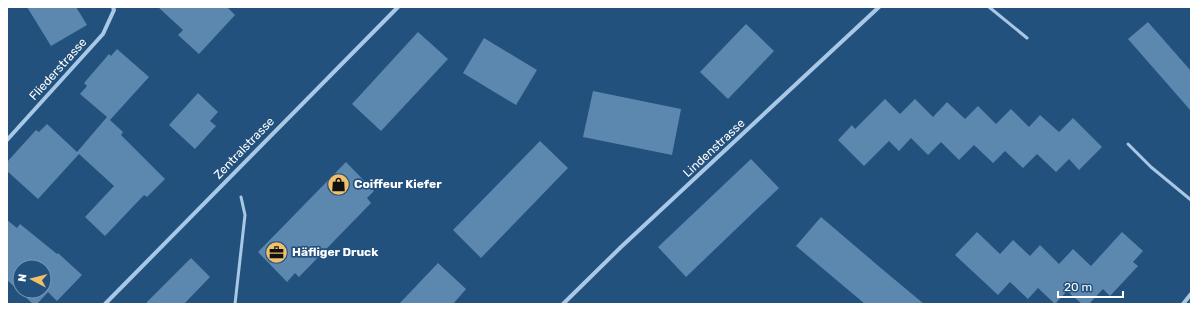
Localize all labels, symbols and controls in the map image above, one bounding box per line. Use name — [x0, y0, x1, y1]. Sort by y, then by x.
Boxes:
street label: Fliederstrasse — [26, 35, 90, 103]
street label: Zentralstrasse — [211, 114, 277, 182]
street label: Lindenstrasse — [680, 116, 748, 180]
shop icon: Coiffeur Kiefer — [326, 171, 352, 197]
place label: Coiffeur Kiefer — [354, 177, 442, 191]
office icon: Häfliger Druck — [264, 239, 290, 265]
place label: Häfliger Druck — [292, 245, 378, 259]
north arrow — [12, 259, 52, 299]
text: N — [16, 273, 30, 283]
scale bar — [1058, 273, 1123, 299]
text: 20 m — [1064, 280, 1092, 294]

